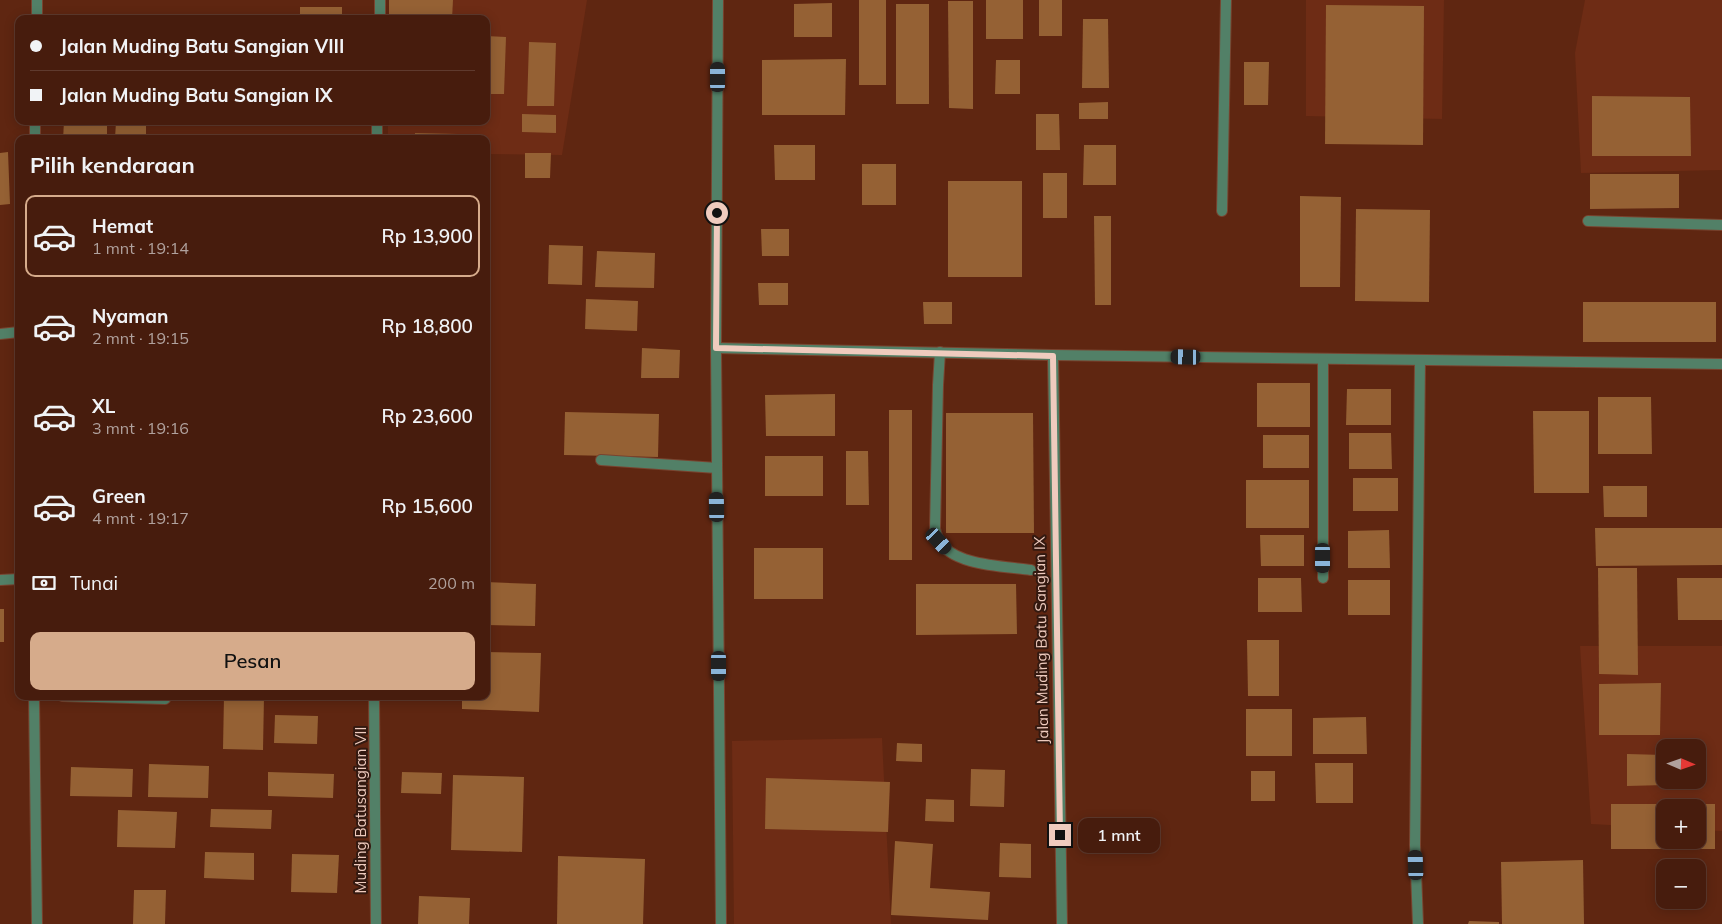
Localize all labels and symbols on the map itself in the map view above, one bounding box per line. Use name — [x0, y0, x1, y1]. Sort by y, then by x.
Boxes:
car — [710, 62, 725, 92]
route start — [706, 202, 728, 224]
car — [1170, 349, 1201, 365]
car — [709, 492, 724, 522]
car — [923, 525, 954, 557]
street label: Jalan Muding Batu Sangian IX — [1030, 536, 1052, 744]
car — [1315, 543, 1330, 573]
car — [711, 651, 726, 681]
street label: Muding Batusangian VII — [351, 727, 370, 893]
north arrow — [1656, 739, 1706, 789]
callout: 1 mnt — [1078, 818, 1160, 852]
route end — [1049, 824, 1071, 846]
car — [1407, 850, 1424, 880]

